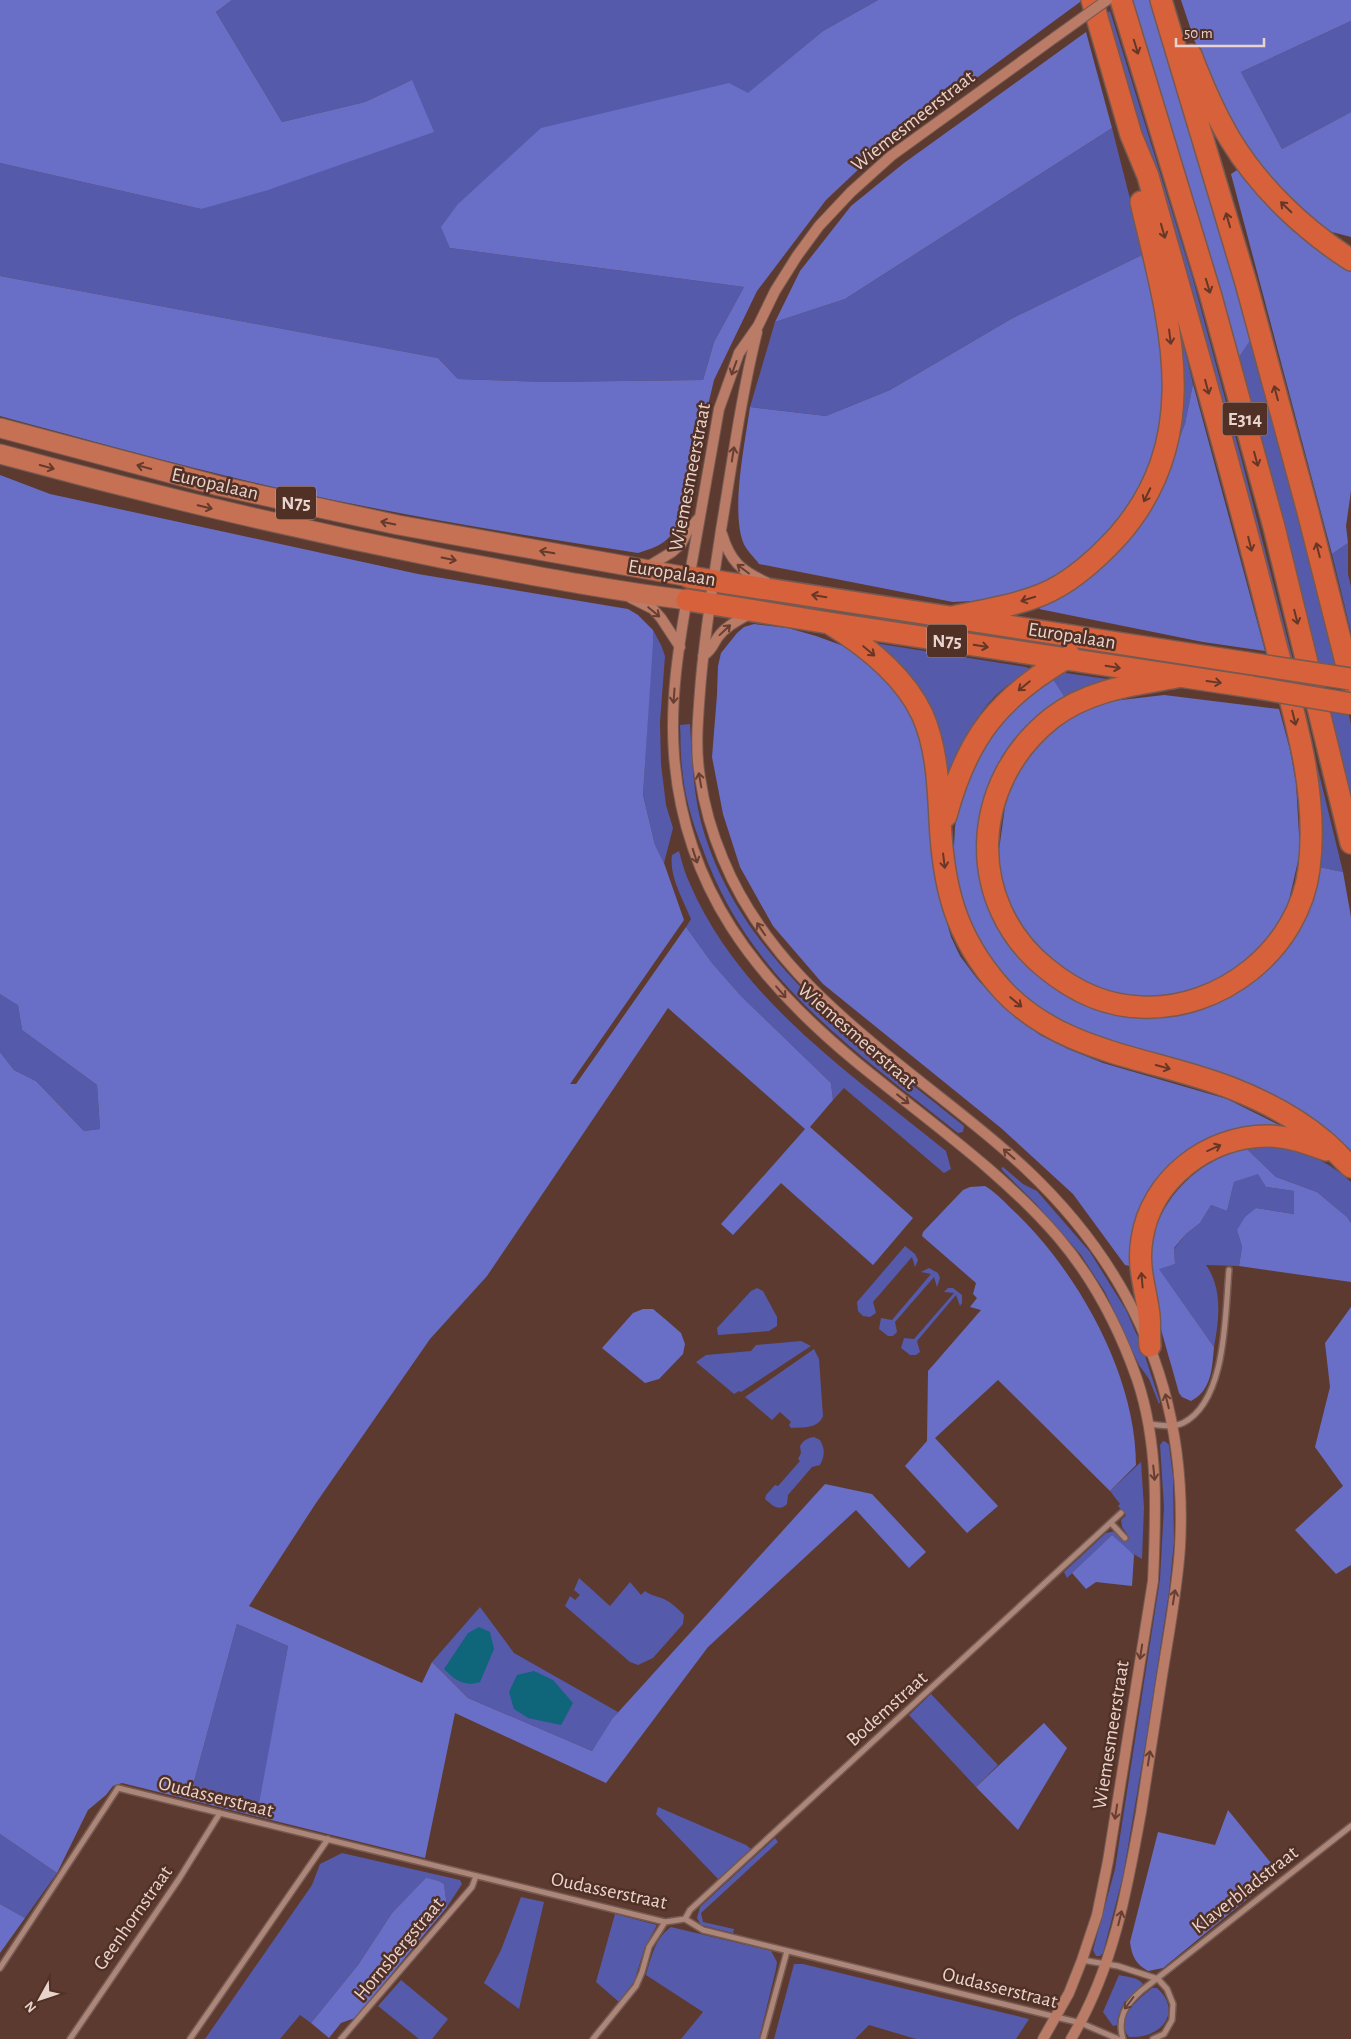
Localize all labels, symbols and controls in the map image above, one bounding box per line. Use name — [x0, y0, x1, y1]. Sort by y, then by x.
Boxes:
scale bar — [1176, 15, 1264, 47]
text: 50 m — [1184, 26, 1213, 41]
one-way arrow — [1131, 38, 1141, 54]
street label: Wiemesmeerstraat — [848, 66, 979, 175]
one-way arrow — [1280, 201, 1292, 213]
one-way arrow — [1222, 212, 1232, 228]
one-way arrow — [1159, 222, 1169, 238]
one-way arrow — [1204, 277, 1214, 293]
one-way arrow — [1165, 329, 1175, 345]
one-way arrow — [729, 360, 738, 375]
one-way arrow — [1203, 379, 1212, 395]
one-way arrow — [1271, 386, 1280, 402]
street label: Wiemesmeerstraat — [666, 401, 714, 553]
road number: E314 — [1222, 402, 1268, 436]
one-way arrow — [729, 446, 739, 462]
one-way arrow — [1252, 451, 1261, 467]
one-way arrow — [136, 461, 152, 471]
one-way arrow — [39, 463, 55, 472]
street label: Europalaan — [170, 464, 260, 504]
road number: N75 — [276, 486, 316, 520]
one-way arrow — [1142, 487, 1152, 502]
one-way arrow — [196, 503, 212, 512]
one-way arrow — [380, 518, 396, 527]
one-way arrow — [1246, 535, 1255, 551]
one-way arrow — [1313, 543, 1322, 559]
one-way arrow — [540, 547, 556, 557]
one-way arrow — [441, 555, 457, 565]
street label: Europalaan — [627, 556, 717, 590]
one-way arrow — [736, 564, 750, 574]
one-way arrow — [811, 591, 827, 601]
one-way arrow — [1020, 595, 1036, 605]
one-way arrow — [648, 606, 661, 617]
one-way arrow — [1292, 608, 1301, 624]
street label: Europalaan — [1027, 619, 1117, 653]
road number: N75 — [927, 624, 967, 658]
one-way arrow — [719, 625, 732, 636]
one-way arrow — [972, 641, 988, 651]
one-way arrow — [862, 646, 875, 657]
one-way arrow — [1104, 662, 1120, 672]
one-way arrow — [1206, 677, 1222, 687]
one-way arrow — [1018, 681, 1031, 692]
one-way arrow — [669, 688, 679, 704]
one-way arrow — [1290, 710, 1299, 726]
one-way arrow — [695, 773, 705, 789]
one-way arrow — [691, 847, 700, 863]
one-way arrow — [939, 852, 949, 868]
one-way arrow — [756, 923, 766, 937]
street label: Wiemesmeerstraat — [794, 979, 921, 1093]
one-way arrow — [775, 986, 787, 999]
one-way arrow — [1009, 996, 1022, 1007]
one-way arrow — [1154, 1063, 1170, 1073]
one-way arrow — [896, 1094, 909, 1105]
one-way arrow — [1206, 1142, 1221, 1152]
one-way arrow — [1002, 1148, 1015, 1160]
one-way arrow — [1137, 1273, 1147, 1289]
one-way arrow — [1162, 1394, 1171, 1410]
one-way arrow — [1149, 1464, 1159, 1480]
one-way arrow — [1169, 1590, 1179, 1606]
one-way arrow — [1136, 1643, 1146, 1659]
street label: Wiemesmeerstraat — [1089, 1659, 1133, 1811]
street label: Bodemstraat — [843, 1667, 932, 1750]
one-way arrow — [1145, 1750, 1155, 1766]
street label: Oudasserstraat — [156, 1773, 276, 1821]
one-way arrow — [1111, 1804, 1121, 1820]
street label: Klaverbladstraat — [1188, 1842, 1302, 1937]
street label: Geenhornstraat — [90, 1862, 177, 1974]
street label: Oudasserstraat — [549, 1869, 669, 1913]
street label: Hornsbergstraat — [350, 1893, 448, 2004]
one-way arrow — [1116, 1910, 1126, 1926]
street label: Oudasserstraat — [940, 1964, 1060, 2012]
north arrow — [15, 1974, 65, 2024]
one-way arrow — [1124, 1997, 1135, 2010]
text: N — [22, 1998, 39, 2015]

